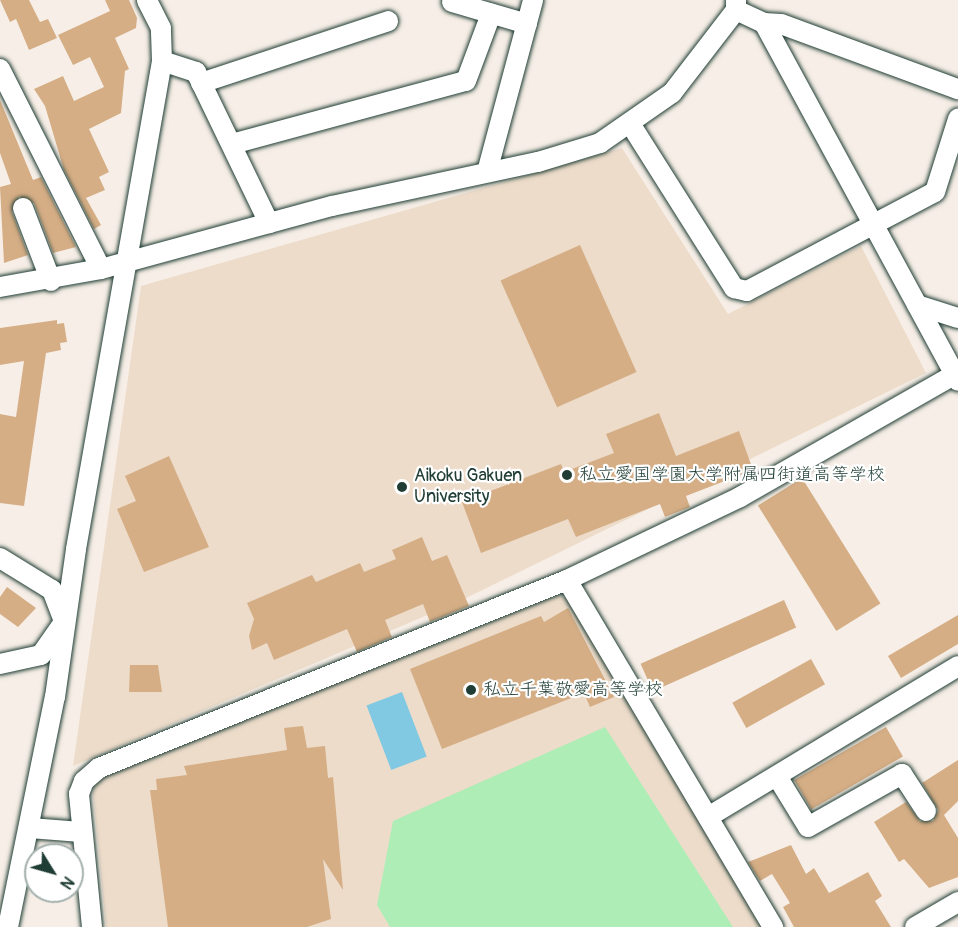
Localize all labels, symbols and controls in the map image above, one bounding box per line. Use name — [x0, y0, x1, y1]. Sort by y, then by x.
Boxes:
place label: 私立愛国学園大学附属四街道高等学校 — [579, 464, 885, 486]
place label: Aikoku Gakuen University — [414, 466, 522, 508]
marker: 私立愛国学園大学附属四街道高等学校 — [560, 468, 574, 482]
marker: Aikoku Gakuen University — [395, 480, 409, 494]
place label: 私立千葉敬愛高等学校 — [483, 679, 663, 701]
marker: 私立千葉敬愛高等学校 — [464, 683, 478, 697]
north arrow — [24, 843, 84, 903]
text: N — [56, 872, 78, 893]

